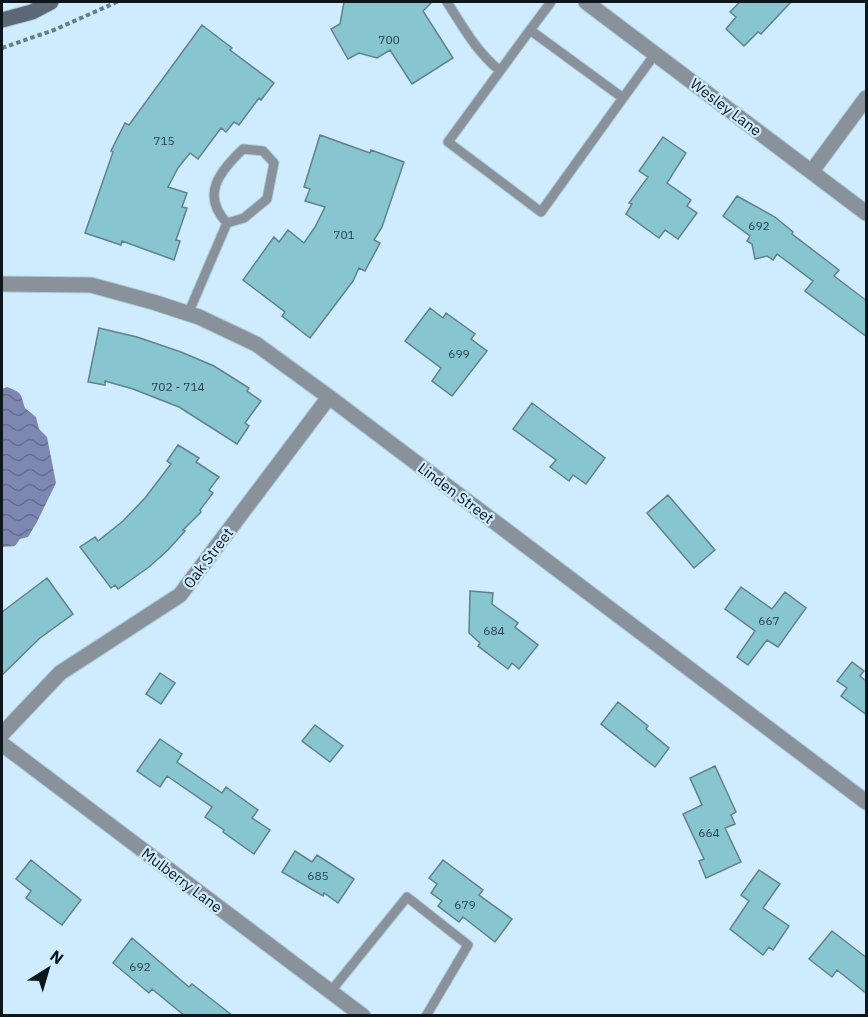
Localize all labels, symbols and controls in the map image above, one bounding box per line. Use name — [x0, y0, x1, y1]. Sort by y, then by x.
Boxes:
house number: 700 — [378, 32, 400, 47]
street label: Wesley Lane — [687, 74, 765, 140]
house number: 715 — [153, 133, 175, 148]
house number: 692 — [748, 218, 770, 233]
house number: 701 — [333, 227, 355, 242]
house number: 699 — [448, 346, 470, 361]
house number: 702 - 714 — [151, 379, 205, 394]
street label: Linden Street — [414, 458, 498, 528]
street label: Oak Street — [179, 524, 237, 592]
house number: 667 — [758, 613, 780, 628]
house number: 684 — [483, 623, 505, 638]
house number: 664 — [698, 825, 720, 840]
street label: Mulberry Lane — [138, 843, 226, 917]
house number: 685 — [307, 868, 329, 883]
house number: 679 — [454, 897, 476, 912]
north arrow — [18, 939, 78, 999]
text: N — [46, 946, 68, 968]
house number: 692 — [129, 959, 151, 974]

